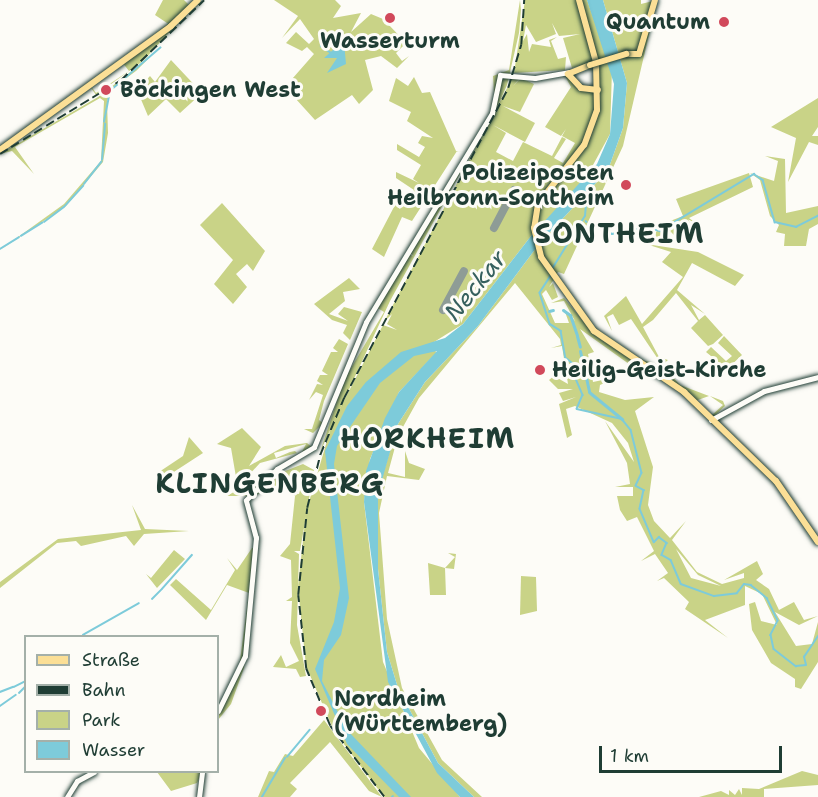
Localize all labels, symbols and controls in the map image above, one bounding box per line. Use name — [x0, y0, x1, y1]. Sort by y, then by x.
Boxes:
place label: Quantum — [606, 9, 710, 35]
marker: Wasserturm — [383, 11, 397, 25]
marker: Quantum — [715, 13, 733, 31]
place label: Wasserturm — [320, 28, 460, 54]
place label: Böckingen West — [120, 77, 301, 103]
marker: Böckingen West — [97, 81, 115, 99]
place label: Polizeiposten Heilbronn-Sontheim — [387, 159, 614, 210]
marker: Polizeiposten Heilbronn-Sontheim — [619, 178, 633, 192]
district label: SONTHEIM — [535, 216, 705, 250]
water label: Neckar — [439, 245, 513, 327]
place label: Heilig-Geist-Kirche — [552, 357, 766, 383]
marker: Heilig-Geist-Kirche — [533, 363, 547, 377]
district label: HORKHEIM — [340, 421, 516, 455]
district label: KLINGENBERG — [155, 466, 385, 500]
legend — [24, 635, 219, 773]
text: Straße — [82, 648, 140, 672]
text: Bahn — [82, 678, 126, 702]
place label: Nordheim (Württemberg) — [334, 685, 507, 736]
marker: Nordheim (Württemberg) — [312, 702, 330, 720]
text: Park — [82, 708, 121, 732]
scale bar — [602, 734, 785, 772]
text: Wasser — [82, 738, 145, 762]
text: 1 km — [610, 744, 649, 768]

